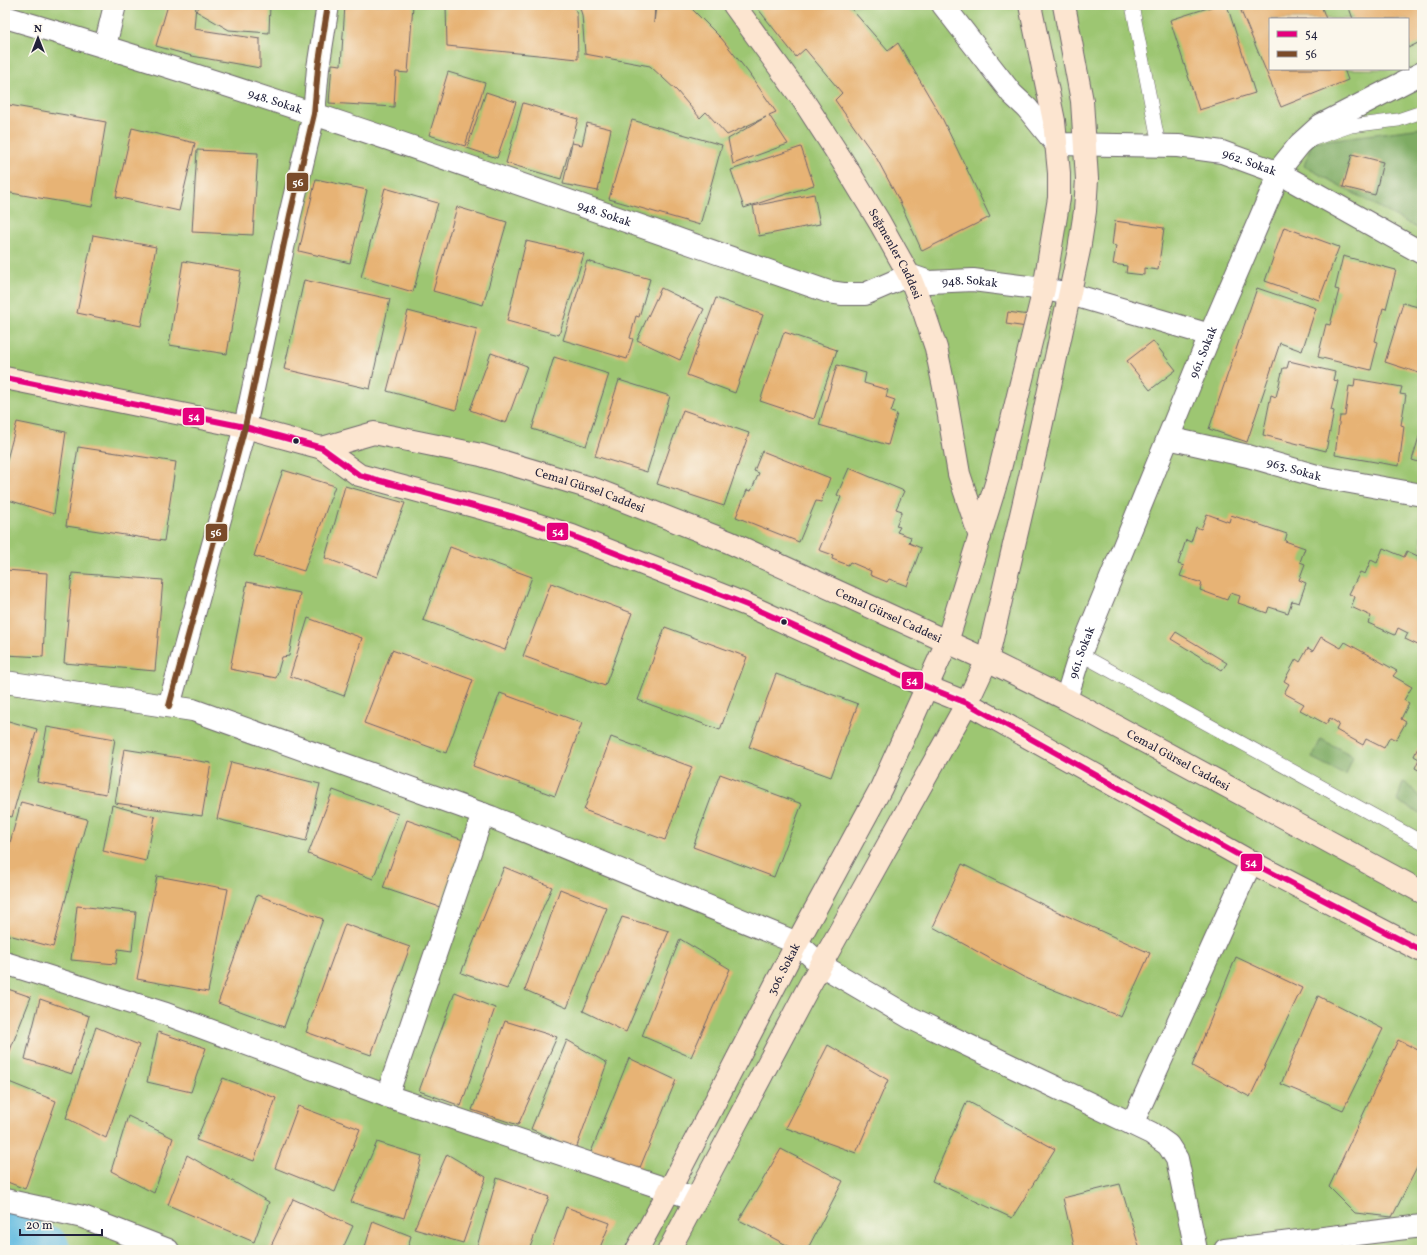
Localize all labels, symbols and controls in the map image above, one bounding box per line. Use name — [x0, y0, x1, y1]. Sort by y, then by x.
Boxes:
north arrow — [18, 18, 58, 58]
legend — [1269, 18, 1409, 70]
text: N — [34, 22, 42, 37]
text: 54 — [1305, 27, 1318, 43]
text: 56 — [1305, 47, 1317, 63]
street label: 948. Sokak — [246, 86, 305, 119]
street label: 962. Sokak — [1220, 146, 1279, 180]
line badge: 56 — [286, 172, 309, 192]
text: 56 — [292, 176, 304, 191]
street label: 948. Sokak — [575, 198, 634, 231]
street label: Seğmenler Caddesi — [864, 206, 925, 302]
street label: 948. Sokak — [942, 273, 999, 292]
street label: 961. Sokak — [1186, 324, 1222, 381]
line badge: 54 — [182, 407, 205, 426]
text: 54 — [188, 410, 200, 425]
unlabelled marker — [291, 436, 301, 446]
street label: 963. Sokak — [1265, 455, 1323, 486]
street label: Cemal Gürsel Caddesi — [533, 465, 648, 517]
line badge: 54 — [546, 522, 569, 541]
line badge: 56 — [205, 523, 228, 542]
text: 54 — [552, 525, 564, 540]
text: 56 — [210, 526, 222, 541]
street label: Cemal Gürsel Caddesi — [832, 585, 944, 647]
unlabelled marker — [779, 617, 789, 627]
street label: 961. Sokak — [1066, 624, 1100, 681]
line badge: 54 — [901, 671, 924, 690]
text: 54 — [906, 674, 918, 689]
street label: Cemal Gürsel Caddesi — [1123, 726, 1233, 796]
line badge: 54 — [1240, 853, 1263, 872]
text: 54 — [1245, 856, 1257, 871]
street label: 306. Sokak — [764, 940, 805, 998]
scale bar — [20, 1211, 102, 1237]
text: 20 m — [26, 1218, 53, 1234]

